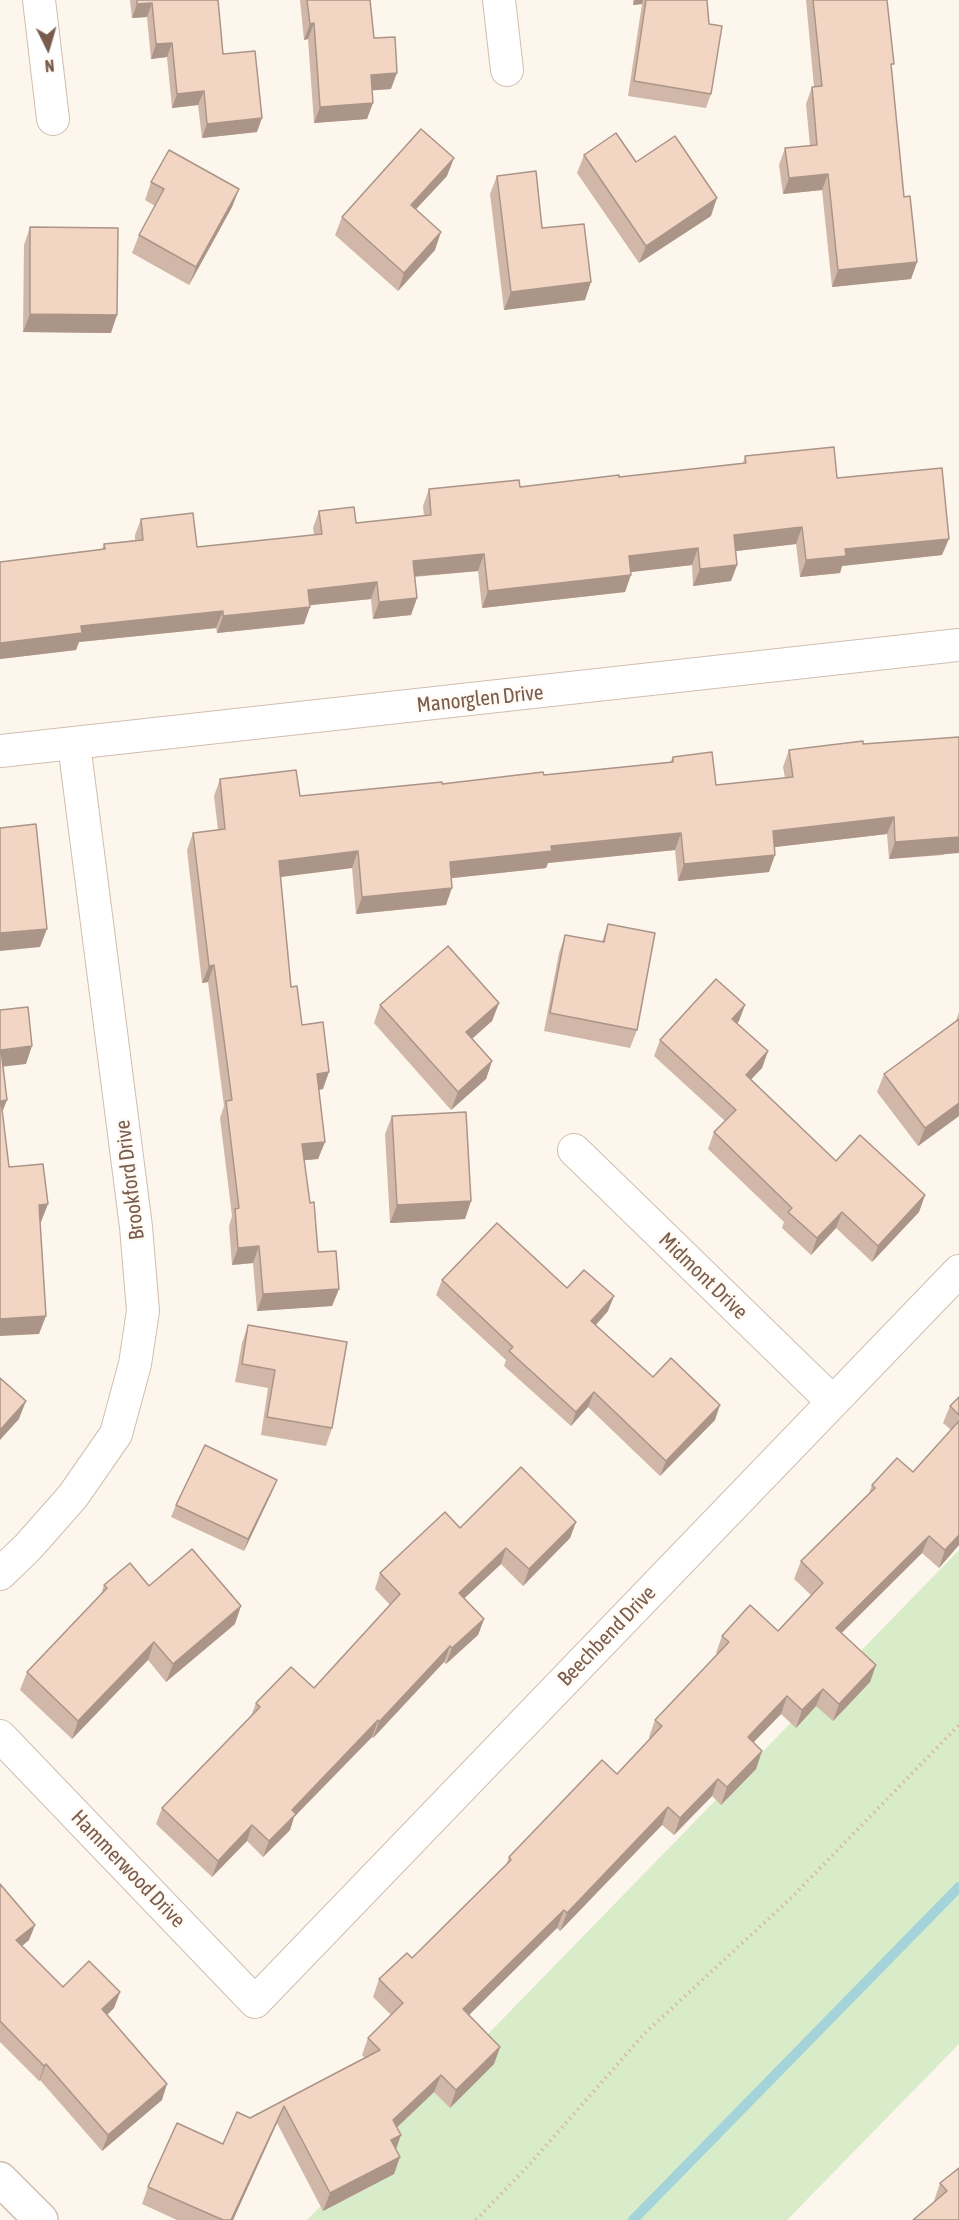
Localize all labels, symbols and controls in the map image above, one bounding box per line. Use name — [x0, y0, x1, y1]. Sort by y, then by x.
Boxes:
north arrow — [18, 18, 78, 78]
text: N — [44, 57, 55, 75]
street label: Manorglen Drive — [415, 680, 545, 718]
street label: Brookford Drive — [110, 1119, 150, 1241]
street label: Midmont Drive — [653, 1227, 753, 1325]
street label: Beechbend Drive — [553, 1580, 661, 1692]
street label: Hammerwood Drive — [66, 1805, 190, 1933]

